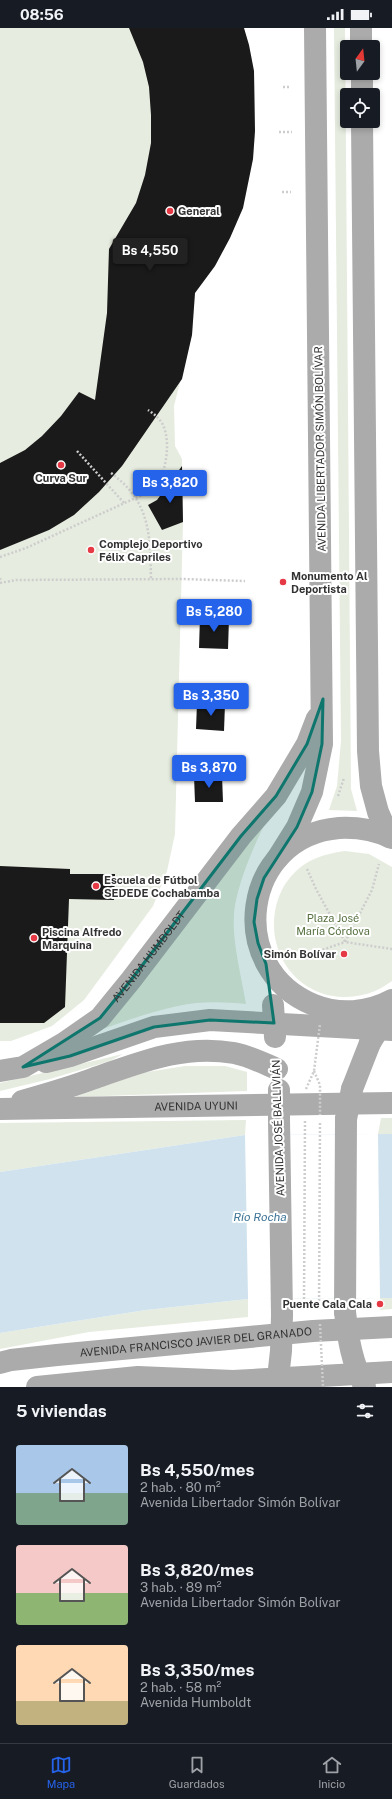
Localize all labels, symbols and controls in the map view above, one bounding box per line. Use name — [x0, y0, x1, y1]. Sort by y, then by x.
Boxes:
text: 08:56 — [20, 6, 64, 23]
north arrow — [340, 40, 380, 80]
map controls — [340, 40, 380, 128]
button: locate — [340, 88, 380, 128]
place label: General — [178, 205, 220, 217]
marker: General — [165, 206, 175, 216]
pin: Bs 4,550 — [109, 238, 191, 272]
text: Bs 4,550 — [122, 243, 178, 258]
street label: AVENIDA LIBERTADOR SIMÓN BOLÍVAR — [311, 346, 328, 552]
marker: Curva Sur — [56, 460, 66, 470]
pin: Bs 3,820 — [129, 470, 211, 504]
place label: Curva Sur — [35, 472, 88, 484]
text: Bs 3,820 — [142, 475, 198, 490]
place label: Complejo Deportivo Félix Capriles — [99, 538, 203, 563]
marker: Complejo Deportivo Félix Capriles — [86, 545, 96, 555]
place label: Monumento Al Deportista — [291, 570, 368, 595]
marker: Monumento Al Deportista — [278, 577, 288, 587]
pin: Bs 5,280 — [173, 599, 255, 633]
text: Bs 5,280 — [186, 604, 242, 619]
pin: Bs 3,350 — [170, 683, 252, 717]
text: Bs 3,350 — [183, 688, 239, 703]
pin: Bs 3,870 — [168, 755, 250, 789]
text: Bs 3,870 — [181, 760, 237, 775]
place label: Escuela de Fútbol SEDEDE Cochabamba — [104, 874, 220, 899]
marker: Escuela de Fútbol SEDEDE Cochabamba — [91, 881, 101, 891]
street label: AVENIDA HUMBOLDT — [110, 908, 188, 1004]
park label: Plaza José María Córdova — [296, 912, 370, 937]
place label: Piscina Alfredo Marquina — [42, 926, 122, 951]
marker: Piscina Alfredo Marquina — [29, 933, 39, 943]
place label: Simón Bolívar — [264, 948, 336, 960]
marker: Simón Bolívar — [339, 949, 349, 959]
street label: AVENIDA JOSÉ BALLIVIÁN — [269, 1059, 286, 1197]
street label: AVENIDA UYUNI — [154, 1099, 238, 1113]
water label: Río Rocha — [233, 1210, 287, 1224]
place label: Puente Cala Cala — [282, 1298, 372, 1310]
marker: Puente Cala Cala — [375, 1299, 385, 1309]
street label: AVENIDA FRANCISCO JAVIER DEL GRANADO — [79, 1325, 312, 1359]
icon: filters — [354, 1400, 376, 1422]
text: 5 viviendas — [16, 1401, 107, 1421]
text: Bs 4,550/mes — [140, 1460, 255, 1480]
icon: home — [48, 1461, 96, 1509]
text: 2 hab. · 80 m² — [140, 1480, 221, 1495]
text: Avenida Libertador Simón Bolívar — [140, 1495, 341, 1510]
text: Bs 3,820/mes — [140, 1560, 254, 1580]
icon: home — [48, 1561, 96, 1609]
text: 3 hab. · 89 m² — [140, 1580, 221, 1595]
text: Avenida Libertador Simón Bolívar — [140, 1595, 341, 1610]
text: Bs 3,350/mes — [140, 1660, 255, 1680]
icon: home — [48, 1661, 96, 1709]
text: 2 hab. · 58 m² — [140, 1680, 221, 1695]
text: Avenida Humboldt — [140, 1695, 251, 1710]
tab: Mapa — [47, 1754, 75, 1790]
tab: Guardados — [169, 1754, 225, 1790]
tab: Inicio — [318, 1754, 345, 1790]

